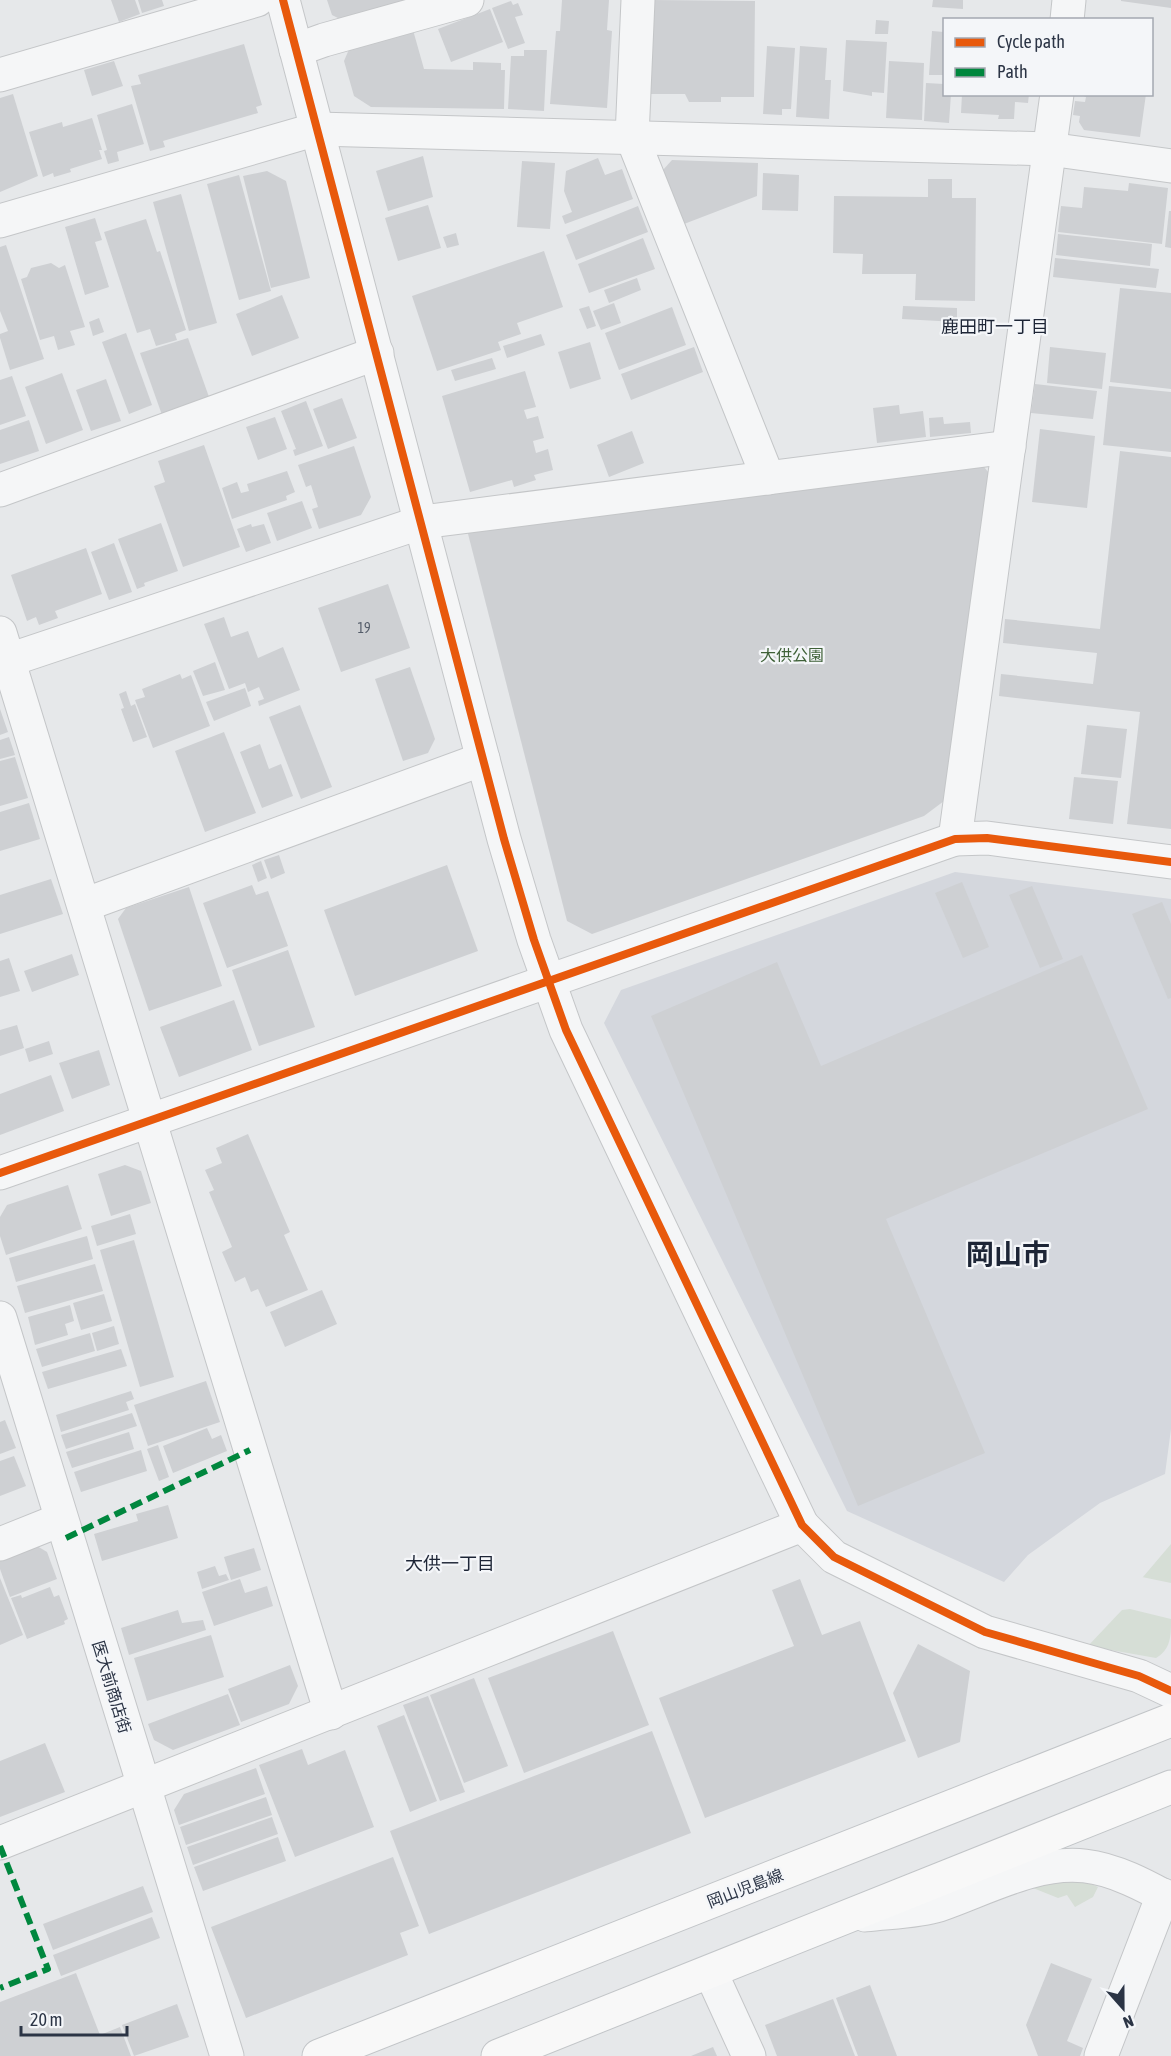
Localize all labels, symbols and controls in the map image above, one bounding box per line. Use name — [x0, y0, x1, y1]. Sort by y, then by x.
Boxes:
legend — [943, 18, 1153, 96]
text: Cycle path — [997, 31, 1065, 52]
text: Path — [997, 61, 1028, 82]
district label: 鹿田町一丁目 — [941, 316, 1049, 337]
house number: 19 — [357, 620, 371, 636]
park label: 大供公園 — [760, 646, 824, 664]
district label: 岡山市 — [966, 1238, 1050, 1270]
district label: 大供一丁目 — [405, 1553, 495, 1574]
street label: 医大前商店街 — [89, 1638, 135, 1736]
street label: 岡山児島線 — [704, 1865, 786, 1911]
north arrow — [1093, 1978, 1153, 2038]
scale bar — [21, 1999, 128, 2037]
text: 20 m — [30, 2009, 62, 2030]
text: N — [1121, 2012, 1136, 2032]

